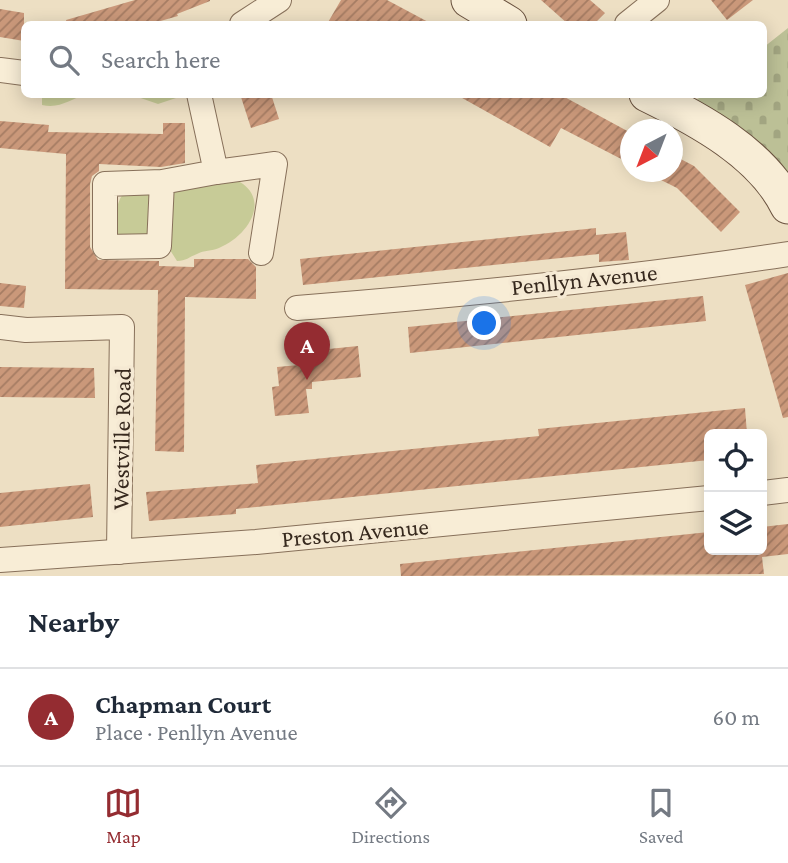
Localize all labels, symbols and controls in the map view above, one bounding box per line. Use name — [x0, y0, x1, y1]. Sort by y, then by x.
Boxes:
search box — [21, 21, 767, 98]
icon: search — [45, 41, 83, 79]
text: Search here — [101, 45, 220, 74]
north arrow — [620, 119, 683, 182]
street label: Penllyn Avenue — [510, 258, 658, 300]
your location — [467, 306, 501, 340]
pin: A — [284, 322, 330, 380]
street label: Westville Road — [106, 367, 136, 510]
map controls — [704, 429, 767, 555]
button: locate — [704, 429, 767, 492]
button: layers — [704, 492, 767, 555]
street label: Preston Avenue — [280, 512, 430, 552]
text: Nearby — [28, 605, 119, 638]
text: Chapman Court — [95, 690, 271, 719]
text: A — [44, 704, 58, 730]
text: 60 m — [713, 704, 760, 730]
text: Place · Penllyn Avenue — [95, 719, 298, 745]
tab: Map — [104, 784, 142, 847]
tab: Directions — [351, 784, 430, 847]
tab: Saved — [639, 784, 684, 847]

